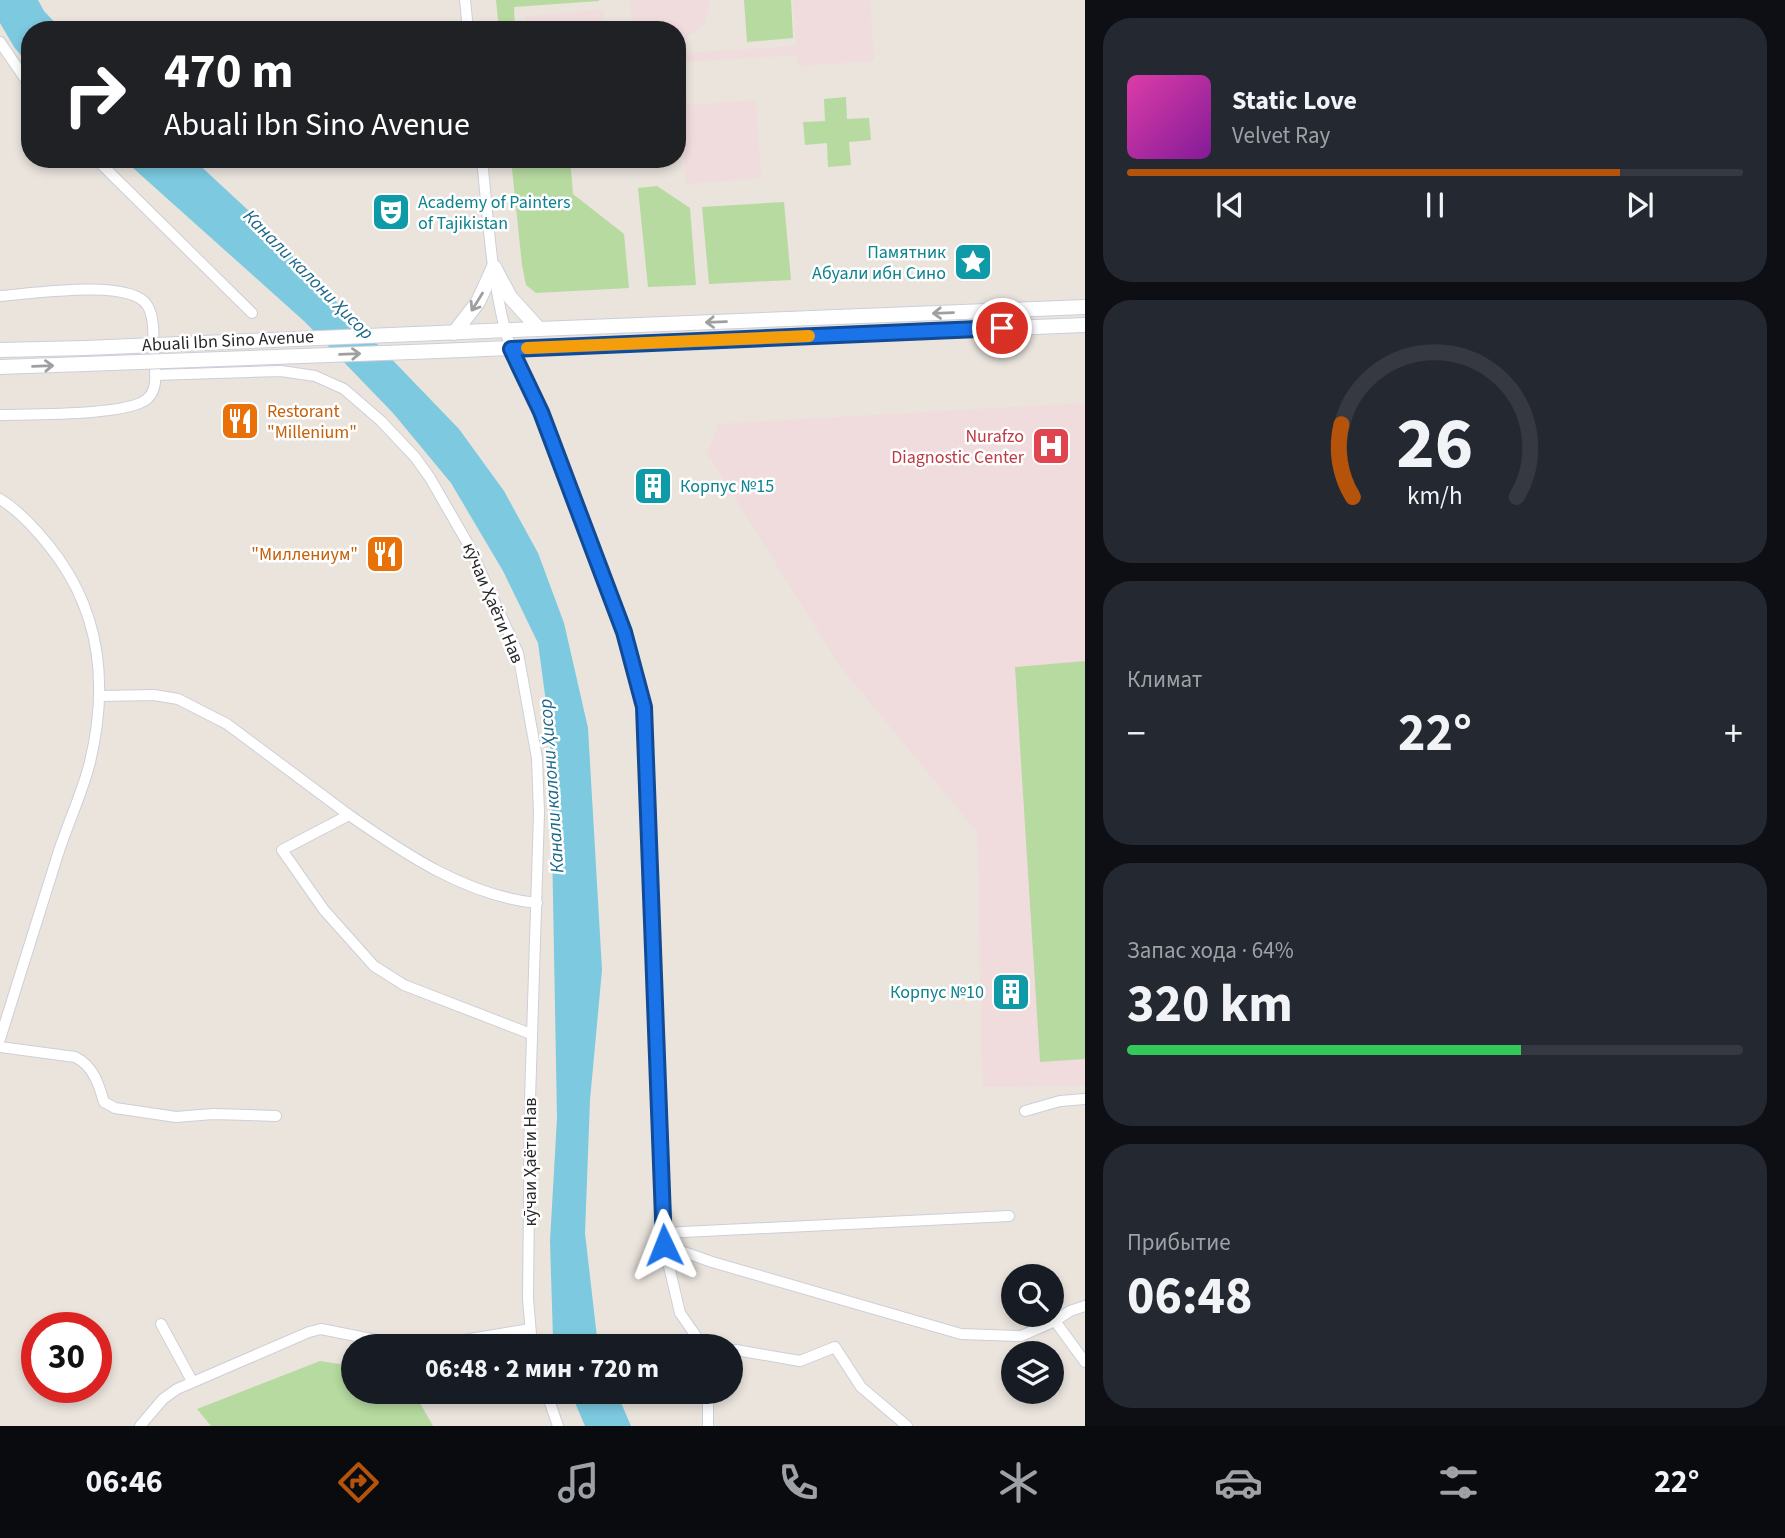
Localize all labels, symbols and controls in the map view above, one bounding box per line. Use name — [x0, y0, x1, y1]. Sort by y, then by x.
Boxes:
text: 470 m — [164, 37, 293, 107]
icon: right — [49, 49, 140, 140]
text: Static Love — [1232, 82, 1357, 119]
text: Abuali Ibn Sino Avenue — [164, 102, 470, 148]
text: Velvet Ray — [1232, 119, 1330, 152]
icon: previous — [1211, 186, 1249, 224]
icon: pause — [1416, 186, 1454, 224]
icon: next — [1621, 186, 1659, 224]
place label: Academy of Painters of Tajikistan — [418, 190, 571, 236]
theatre icon: Academy of Painters of Tajikistan — [370, 191, 412, 233]
water label: Канали калони Ҳисор — [237, 204, 379, 346]
place label: Памятник Абуали ибн Сино — [812, 240, 946, 286]
place icon: Памятник Абуали ибн Сино — [952, 241, 994, 283]
one-way arrow — [469, 291, 483, 311]
pin — [972, 298, 1032, 358]
one-way arrow — [932, 306, 955, 319]
icon: arrive — [983, 309, 1021, 347]
one-way arrow — [705, 315, 728, 328]
street label: Abuali Ibn Sino Avenue — [141, 324, 315, 358]
one-way arrow — [338, 347, 361, 361]
one-way arrow — [31, 359, 54, 372]
text: 26 — [1397, 393, 1473, 497]
place label: Restorant "Millenium" — [267, 399, 357, 445]
restaurant icon: Restorant "Millenium" — [219, 400, 261, 442]
place label: Nurafzo Diagnostic Center — [891, 424, 1025, 470]
hospital icon: Nurafzo Diagnostic Center — [1030, 425, 1072, 467]
building icon: Корпус №15 — [632, 465, 674, 507]
place label: Корпус №15 — [680, 474, 774, 499]
text: km/h — [1407, 478, 1463, 514]
restaurant icon: "Миллениум" — [364, 533, 406, 575]
street label: кӯчаи Ҳаёти Нав — [456, 539, 530, 667]
place label: "Миллениум" — [251, 542, 358, 567]
text: Климат — [1127, 663, 1202, 696]
text: 22° — [1398, 697, 1472, 771]
water label: Канали калони Ҳисор — [532, 698, 572, 874]
text: − — [1127, 707, 1146, 761]
text: + — [1724, 707, 1743, 761]
text: Запас хода · 64% — [1127, 934, 1294, 967]
text: 320 km — [1127, 968, 1293, 1042]
building icon: Корпус №10 — [990, 971, 1032, 1013]
place label: Корпус №10 — [890, 980, 984, 1005]
street label: кӯчаи Ҳаёти Нав — [518, 1098, 543, 1226]
position arrow — [627, 1208, 701, 1282]
text: Прибытие — [1127, 1226, 1231, 1259]
text: 06:48 — [1127, 1260, 1252, 1334]
map controls — [1001, 1264, 1064, 1404]
button: search — [1001, 1264, 1064, 1327]
speed limit sign: 30 — [21, 1312, 112, 1403]
button: layers — [1001, 1341, 1064, 1404]
text: 06:48 · 2 мин · 720 m — [425, 1350, 659, 1387]
icon: directions — [334, 1458, 383, 1507]
icon: music — [554, 1458, 603, 1507]
icon: phone — [774, 1458, 823, 1507]
icon: climate — [994, 1458, 1043, 1507]
icon: car — [1214, 1458, 1263, 1507]
icon: filters — [1434, 1458, 1483, 1507]
text: 06:46 — [86, 1459, 163, 1505]
text: 22° — [1654, 1459, 1699, 1505]

